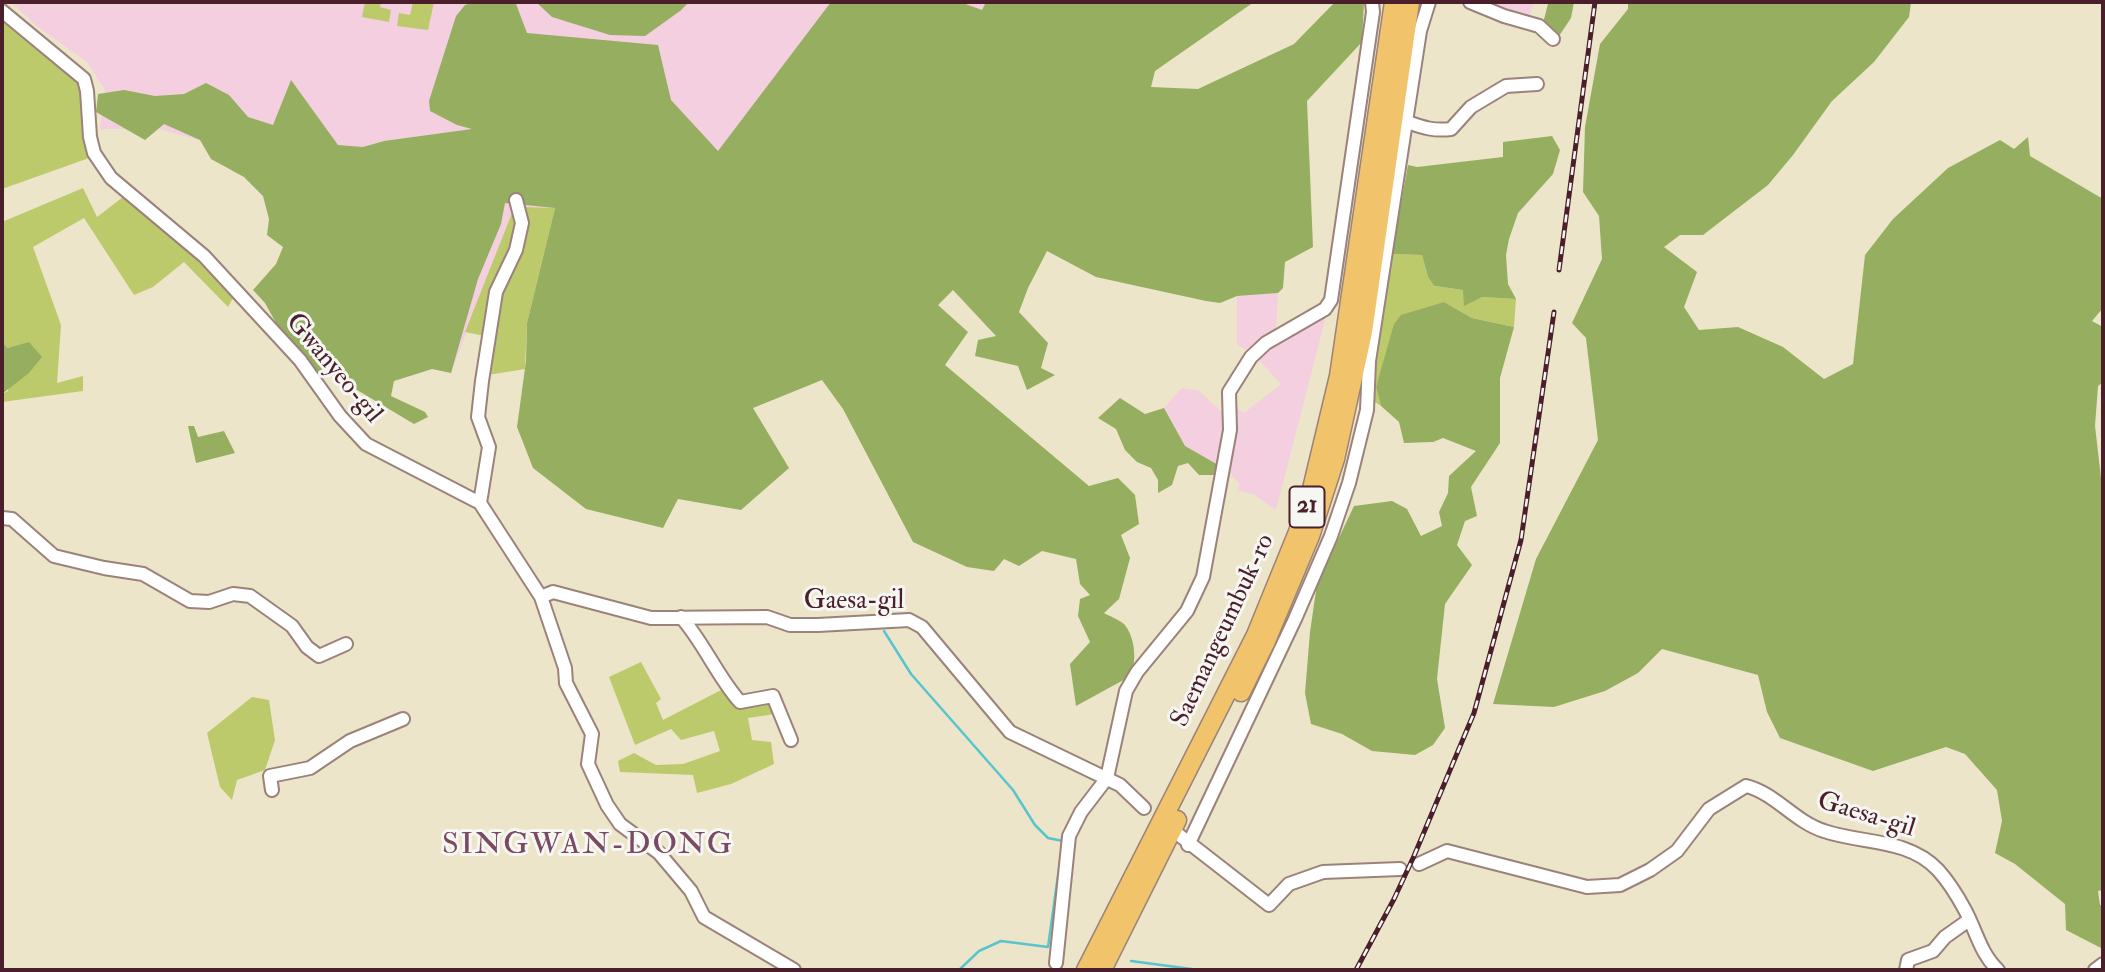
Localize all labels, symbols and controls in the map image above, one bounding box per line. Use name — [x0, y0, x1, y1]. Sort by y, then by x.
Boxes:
street label: Gwanyeo-gil — [278, 308, 388, 430]
road number: 21 — [1290, 486, 1324, 528]
street label: Saemangeumbuk-ro — [1166, 530, 1282, 732]
street label: Gaesa-gil — [804, 586, 904, 618]
street label: Gaesa-gil — [1813, 786, 1919, 846]
district label: SINGWAN-DONG — [443, 829, 733, 865]

